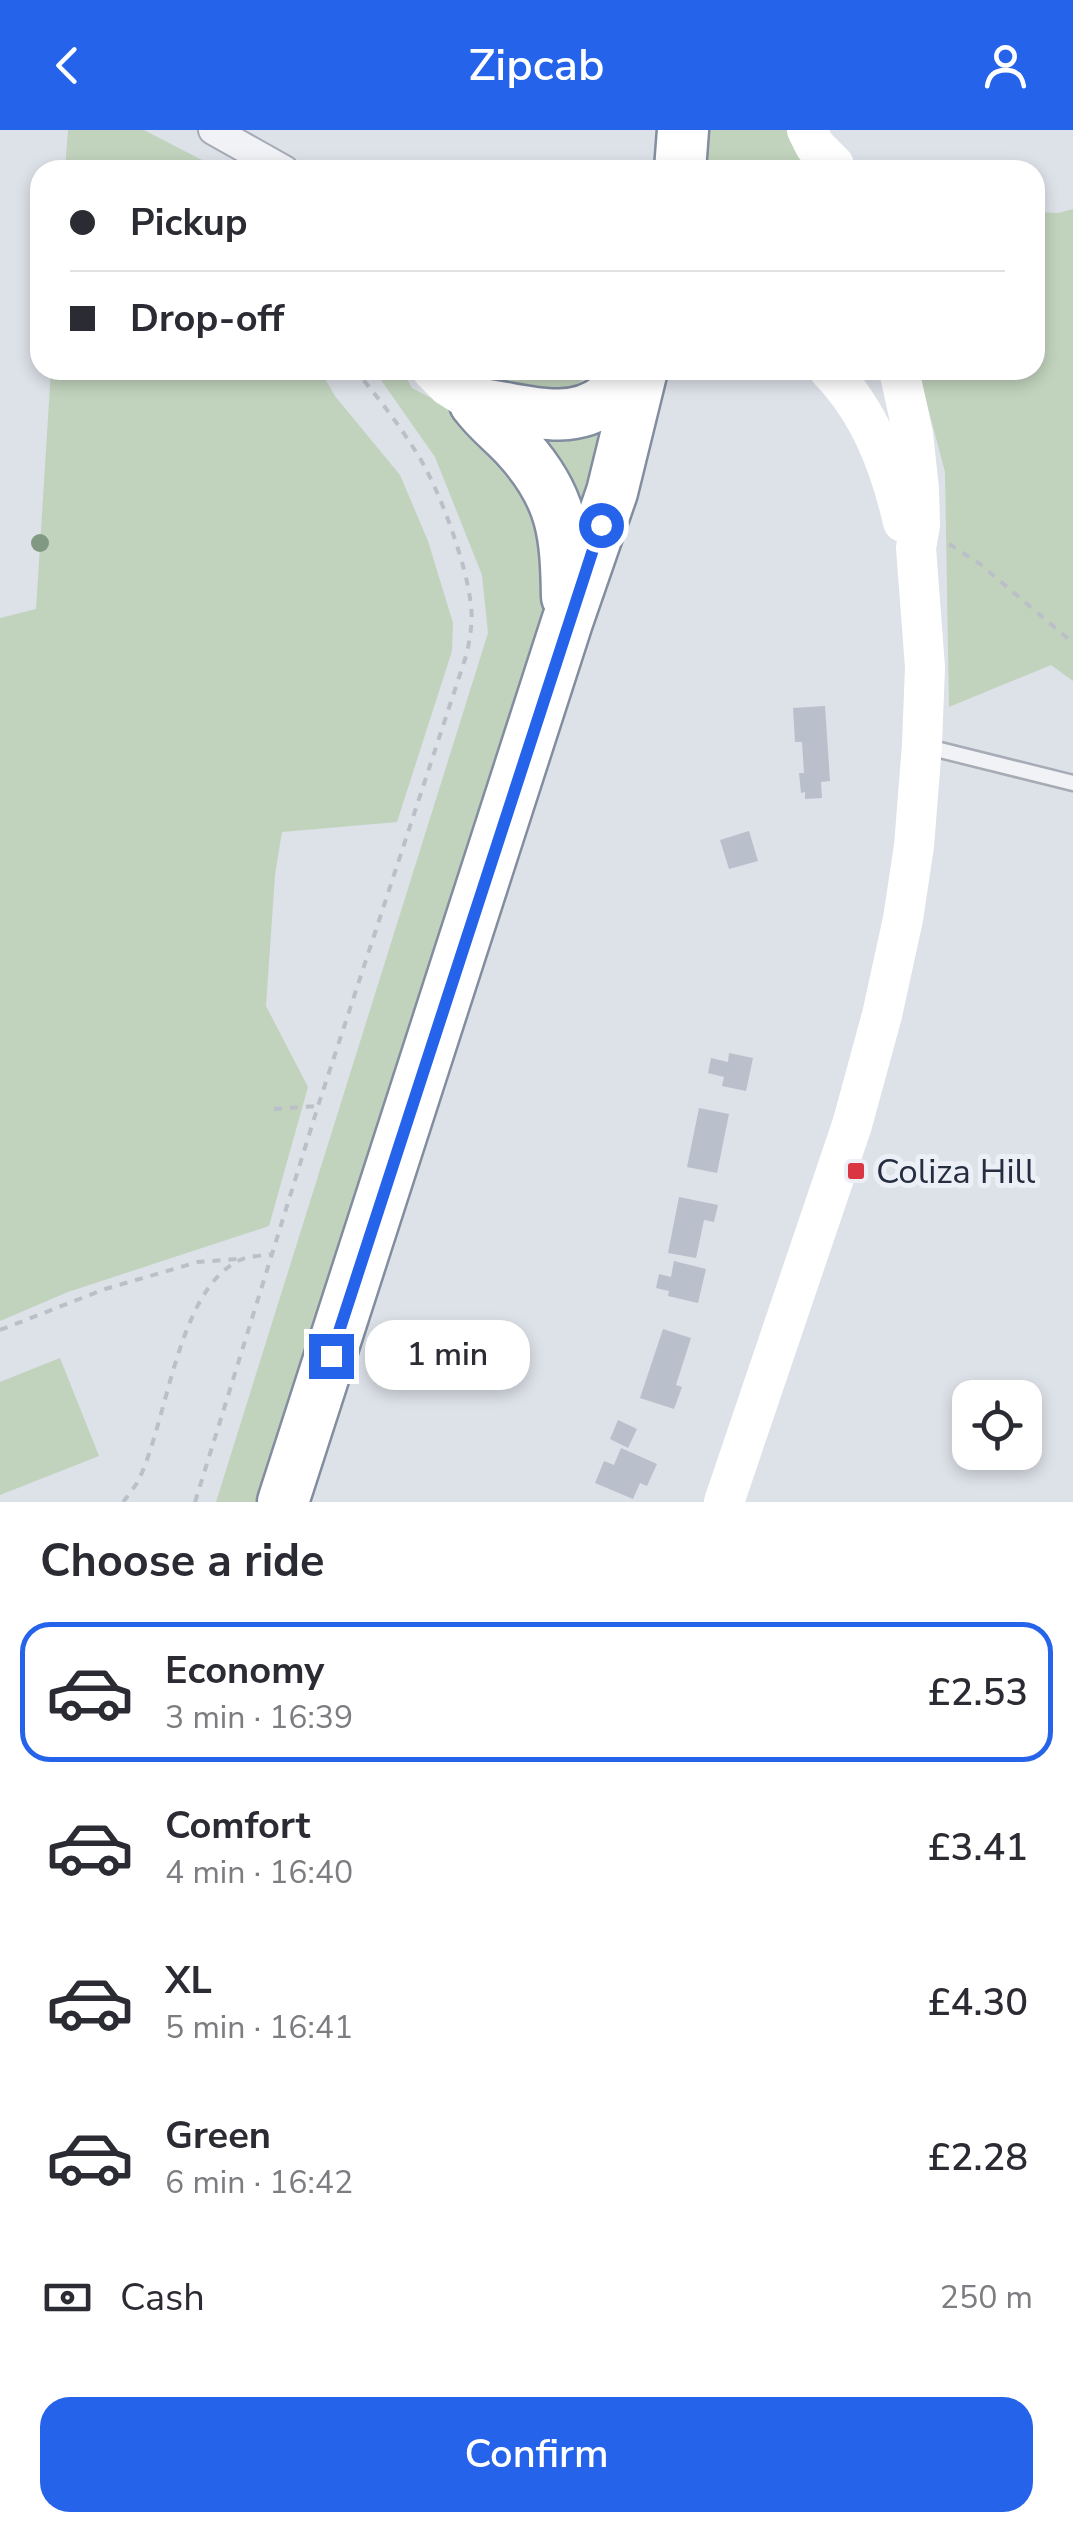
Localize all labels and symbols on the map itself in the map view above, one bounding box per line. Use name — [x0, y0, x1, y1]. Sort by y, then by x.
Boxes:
route start — [579, 503, 624, 548]
place label: Coliza Hill — [876, 1148, 1036, 1195]
marker: Coliza Hill — [845, 1160, 867, 1182]
callout: 1 min — [366, 1321, 531, 1391]
route end — [309, 1334, 354, 1379]

